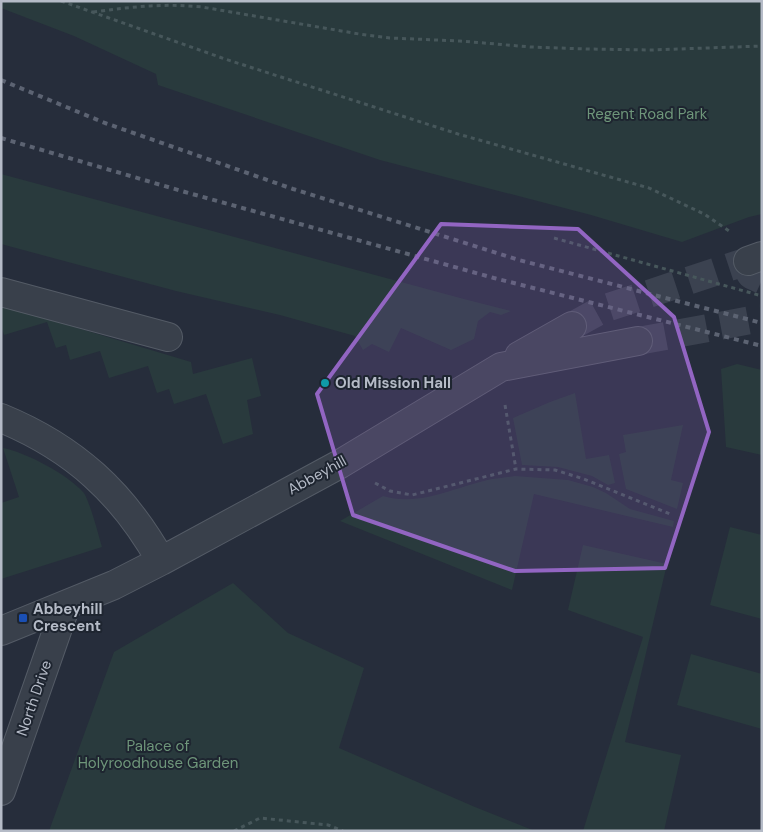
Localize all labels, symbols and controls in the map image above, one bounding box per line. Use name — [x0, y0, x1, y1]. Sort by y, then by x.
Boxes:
park label: Regent Road Park — [587, 104, 708, 124]
place label: Old Mission Hall — [335, 373, 451, 393]
marker: Old Mission Hall — [319, 377, 331, 389]
street label: Abbeyhill — [284, 451, 350, 499]
place label: Abbeyhill Crescent — [33, 599, 102, 636]
marker: Abbeyhill Crescent — [17, 612, 29, 624]
street label: North Drive — [12, 657, 56, 739]
park label: Palace of Holyroodhouse Garden — [78, 736, 238, 773]

